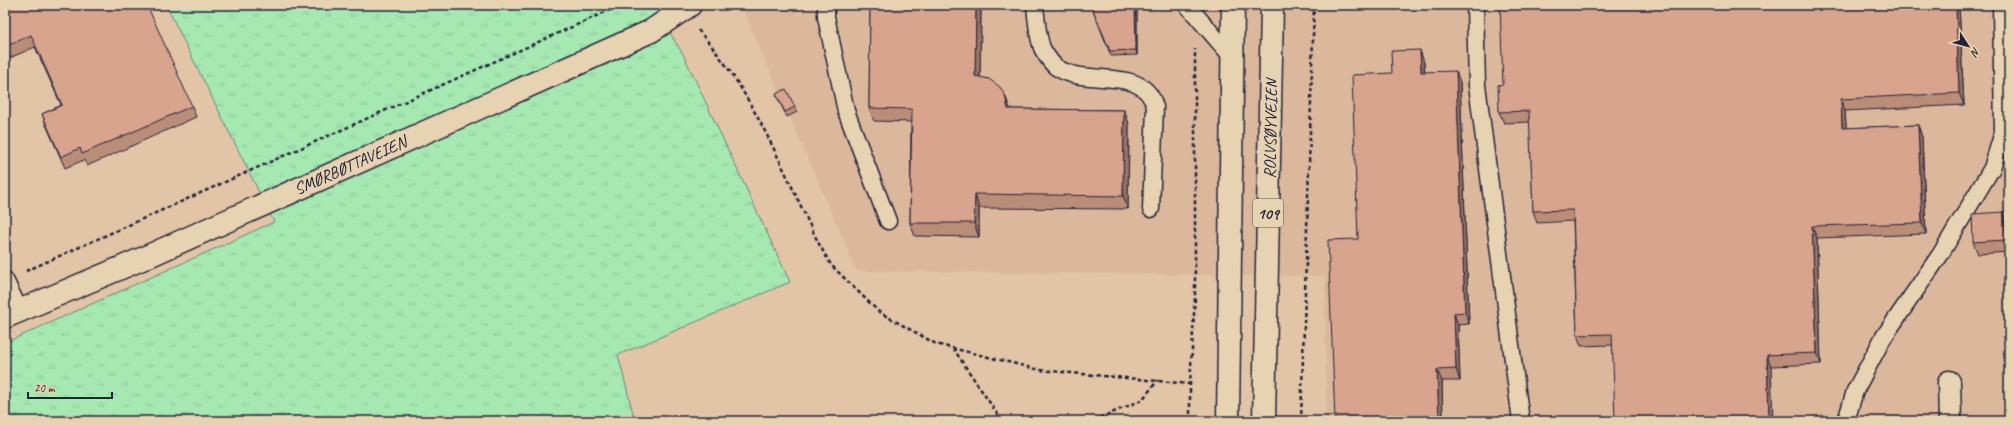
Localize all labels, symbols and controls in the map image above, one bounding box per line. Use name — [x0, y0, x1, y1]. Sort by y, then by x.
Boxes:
north arrow — [1948, 26, 1988, 66]
text: N — [1967, 45, 1984, 61]
street label: ROLVSØYVEIEN — [1259, 77, 1282, 179]
street label: SMØRBØTTAVEIEN — [291, 130, 412, 200]
road number: 109 — [1253, 199, 1283, 227]
scale bar — [28, 374, 112, 400]
text: 20 m — [34, 380, 56, 396]

